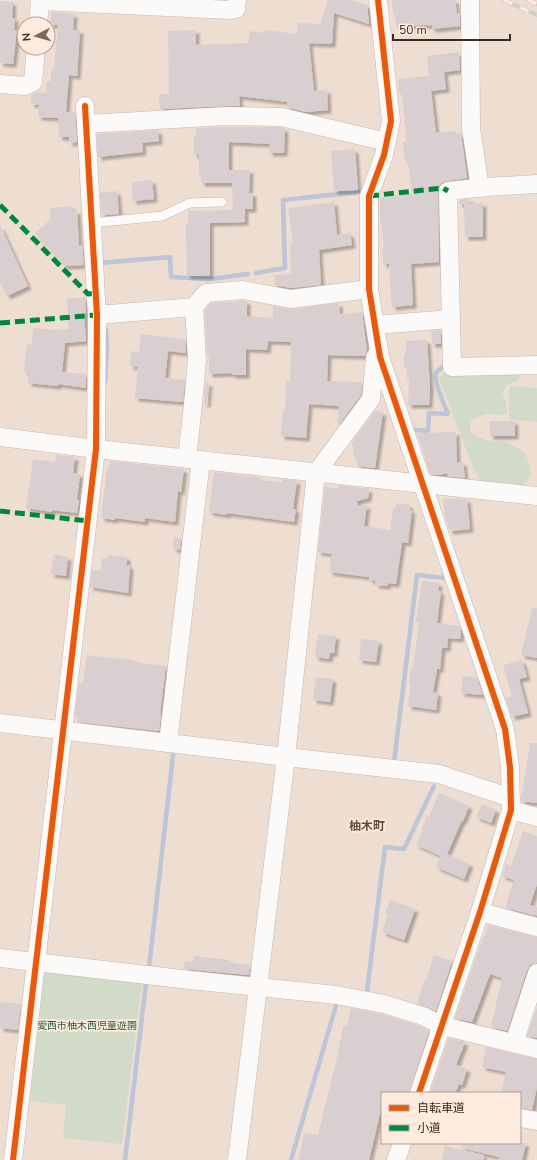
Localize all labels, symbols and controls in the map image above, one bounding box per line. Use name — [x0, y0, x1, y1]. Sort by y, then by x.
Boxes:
north arrow — [16, 16, 56, 56]
scale bar — [393, 16, 510, 42]
text: 50 m — [399, 22, 427, 38]
text: N — [19, 32, 34, 42]
district label: 柚木町 — [349, 818, 385, 834]
park label: 愛西市柚木西児童遊園 — [37, 1019, 137, 1033]
legend — [381, 1092, 521, 1144]
text: 自転車道 — [417, 1100, 465, 1116]
text: 小道 — [417, 1120, 441, 1136]

